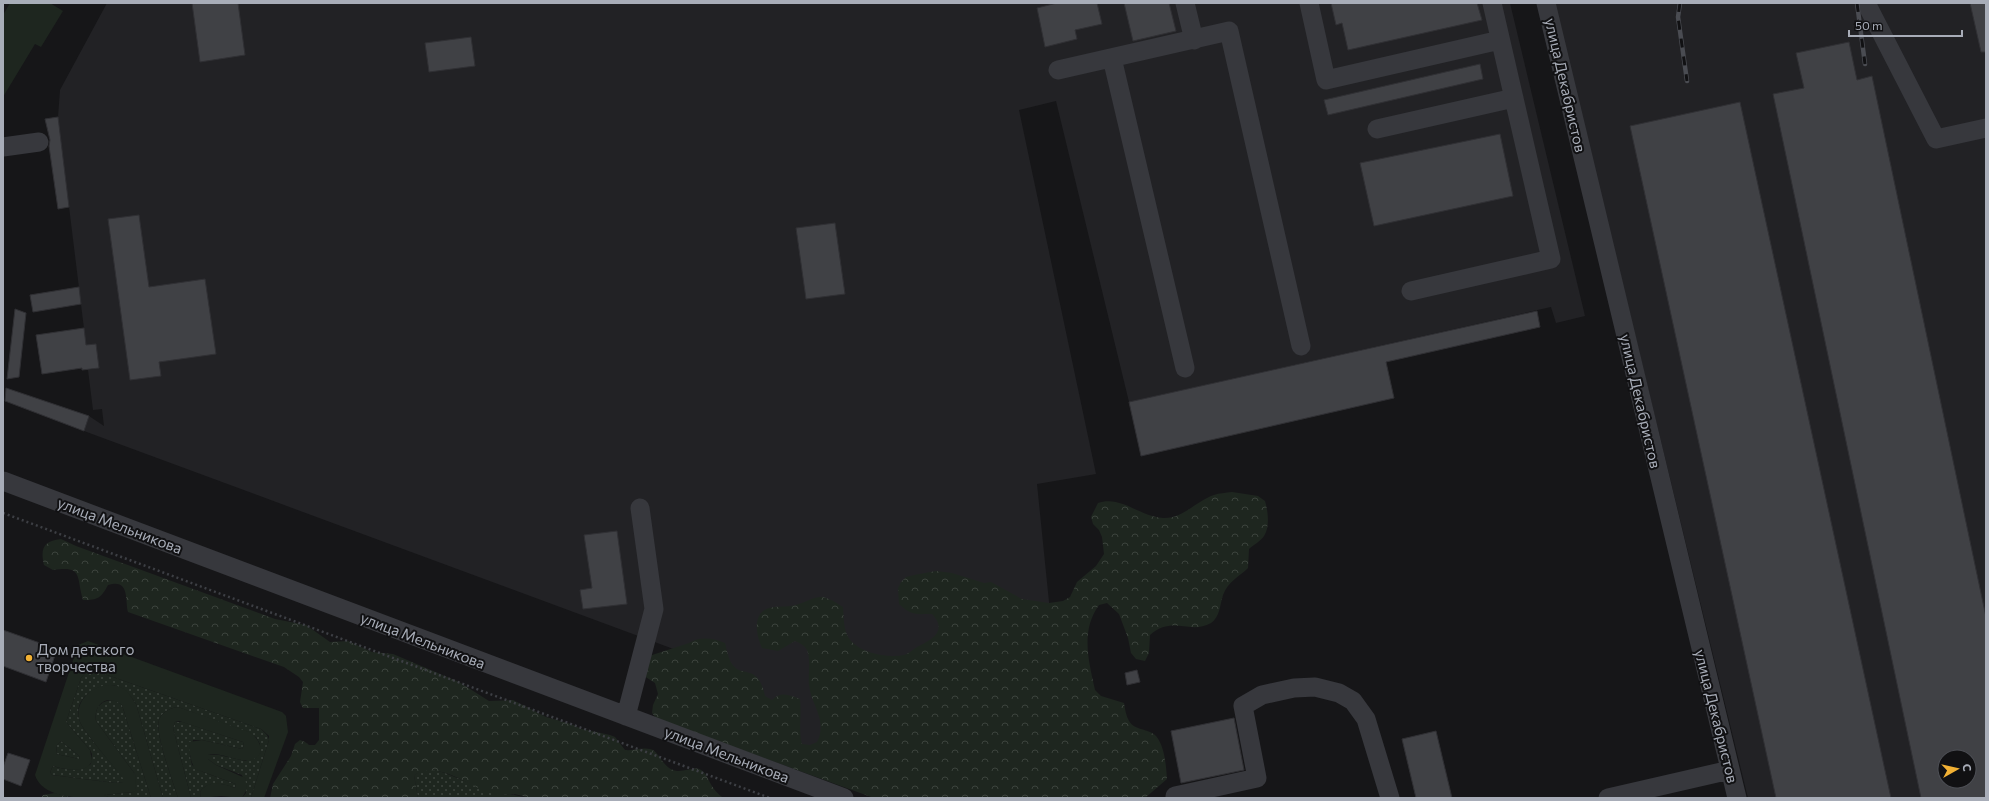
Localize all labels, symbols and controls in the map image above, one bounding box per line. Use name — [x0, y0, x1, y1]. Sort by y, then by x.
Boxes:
scale bar — [1849, 12, 1962, 38]
street label: улица Декабристов — [1542, 16, 1590, 154]
text: 50 m — [1855, 18, 1883, 32]
street label: улица Декабристов — [1617, 332, 1665, 470]
street label: улица Мельникова — [55, 493, 185, 557]
street label: улица Мельникова — [358, 608, 488, 672]
place label: Дом детского творчества — [37, 640, 134, 675]
street label: улица Декабристов — [1692, 647, 1742, 785]
marker: Дом детского творчества — [24, 653, 34, 663]
street label: улица Мельникова — [662, 722, 792, 786]
north arrow — [1937, 749, 1977, 789]
text: С — [1960, 763, 1974, 773]

